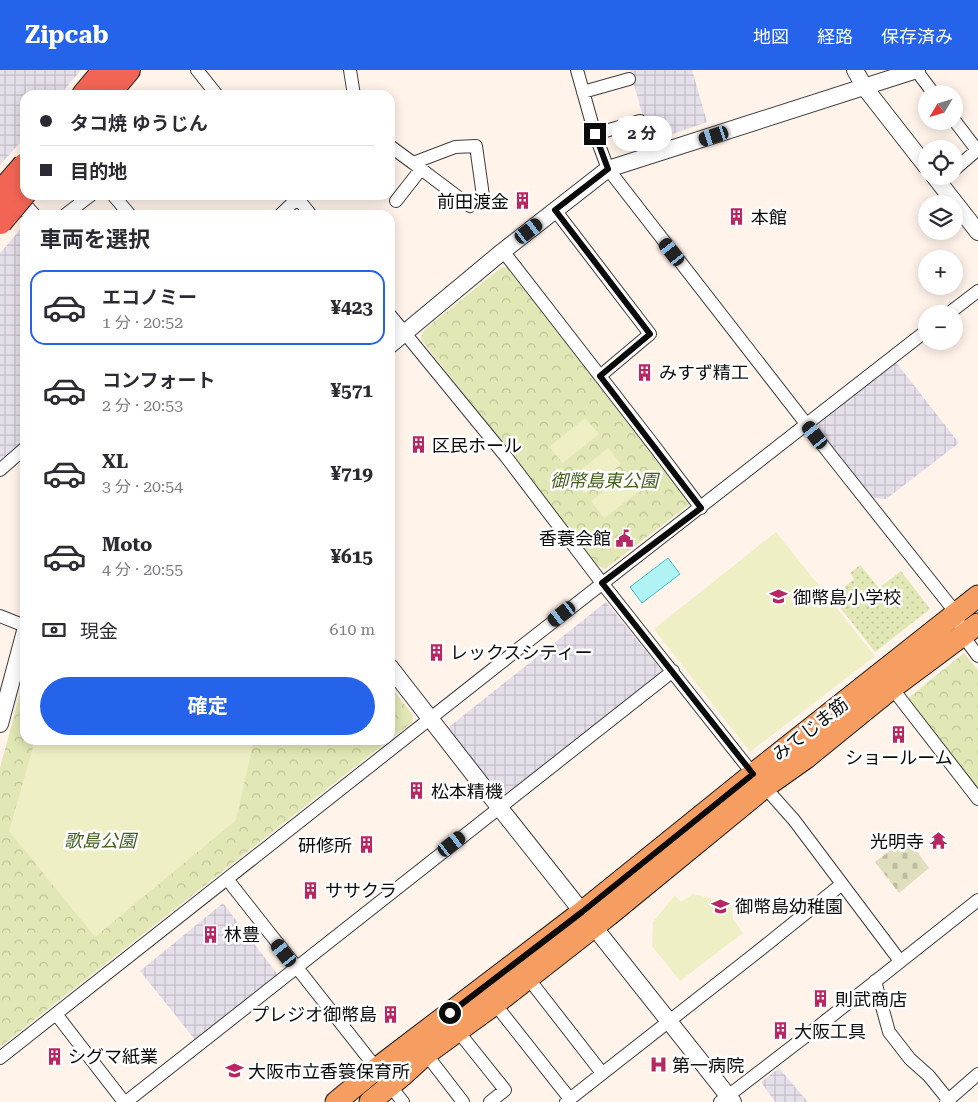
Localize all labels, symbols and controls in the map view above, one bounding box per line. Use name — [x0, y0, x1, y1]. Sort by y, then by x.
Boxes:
text: Zipcab — [25, 21, 109, 49]
text: 地図 — [753, 26, 789, 47]
text: 経路 — [817, 26, 853, 47]
text: 保存済み — [881, 26, 953, 47]
north arrow — [918, 85, 962, 130]
map controls — [918, 85, 963, 350]
text: タコ焼 ゆうじん — [70, 112, 208, 135]
callout: 2 分 — [612, 116, 672, 152]
route end — [584, 123, 606, 145]
text: 2 分 — [627, 124, 657, 143]
car — [697, 124, 730, 148]
button: locate — [918, 140, 963, 185]
text: 目的地 — [70, 160, 127, 183]
place label: 前田渡金 — [437, 191, 509, 212]
building icon: 前田渡金 — [513, 191, 533, 211]
button: layers — [918, 195, 963, 240]
building icon: 本館 — [727, 207, 747, 227]
place label: 本館 — [751, 207, 787, 228]
car — [512, 216, 545, 246]
text: 車両を選択 — [40, 227, 150, 252]
car — [656, 236, 687, 268]
button: + — [918, 250, 963, 295]
icon: car — [42, 285, 87, 330]
text: エコノミー — [102, 286, 197, 309]
text: ¥423 — [330, 296, 373, 319]
button: − — [918, 305, 963, 350]
text: 1 分 · 20:52 — [102, 313, 183, 332]
building icon: みすず精工 — [635, 362, 655, 382]
place label: みすず精工 — [659, 362, 749, 383]
icon: car — [42, 368, 87, 413]
text: コンフォート — [102, 369, 215, 392]
text: ¥571 — [330, 379, 373, 402]
text: 2 分 · 20:53 — [102, 396, 183, 415]
car — [799, 419, 830, 451]
building icon: 区民ホール — [408, 435, 428, 455]
place label: 区民ホール — [432, 435, 522, 456]
text: XL — [102, 450, 128, 473]
icon: car — [42, 451, 87, 496]
text: ¥719 — [330, 462, 373, 485]
park label: 御幣島東公園 — [550, 470, 661, 491]
text: 3 分 · 20:54 — [102, 477, 183, 496]
place label: 香蓑会館 — [539, 528, 611, 549]
public building icon: 香蓑会館 — [615, 528, 635, 548]
text: Moto — [102, 533, 152, 556]
icon: car — [42, 534, 87, 579]
text: ¥615 — [330, 545, 373, 568]
text: 4 分 · 20:55 — [102, 560, 183, 579]
school or university icon: 御幣島小学校 — [769, 587, 789, 607]
place label: 御幣島小学校 — [793, 587, 901, 608]
car — [545, 599, 578, 629]
icon: cash — [40, 616, 68, 644]
text: 現金 — [80, 620, 118, 643]
text: 610 m — [329, 620, 375, 639]
building icon: レックスシティー — [426, 642, 446, 662]
place label: レックスシティー — [450, 642, 592, 663]
button: 確定 — [40, 677, 375, 735]
street label: みてじま筋 — [768, 693, 852, 765]
building icon: ショールーム — [889, 724, 909, 744]
place label: ショールーム — [845, 747, 953, 768]
building icon: 松本精機 — [407, 781, 427, 801]
place label: 松本精機 — [431, 781, 503, 802]
car — [435, 829, 468, 859]
park label: 歌島公園 — [64, 830, 139, 851]
place label: 光明寺 — [870, 831, 924, 852]
temple icon: 光明寺 — [928, 831, 948, 851]
place label: 研修所 — [298, 835, 352, 856]
building icon: 研修所 — [356, 835, 376, 855]
building icon: ササクラ — [301, 880, 321, 900]
place label: ササクラ — [325, 880, 397, 901]
school or university icon: 御幣島幼稚園 — [711, 896, 731, 916]
place label: 御幣島幼稚園 — [735, 896, 843, 917]
building icon: 林豊 — [200, 924, 220, 944]
place label: 林豊 — [224, 924, 260, 945]
car — [268, 937, 299, 969]
building icon: 則武商店 — [811, 989, 831, 1009]
place label: 則武商店 — [835, 989, 907, 1010]
route start — [439, 1002, 461, 1024]
place label: プレジオ御幣島 — [251, 1004, 377, 1025]
building icon: プレジオ御幣島 — [381, 1004, 401, 1024]
building icon: 大阪工具 — [770, 1021, 790, 1041]
place label: 大阪工具 — [794, 1021, 866, 1042]
building icon: シグマ紙業 — [44, 1046, 64, 1066]
place label: シグマ紙業 — [68, 1046, 158, 1067]
hospital icon: 第一病院 — [648, 1055, 668, 1075]
place label: 第一病院 — [672, 1055, 744, 1076]
school or university icon: 大阪市立香簑保育所 — [224, 1061, 244, 1081]
place label: 大阪市立香簑保育所 — [248, 1061, 410, 1082]

